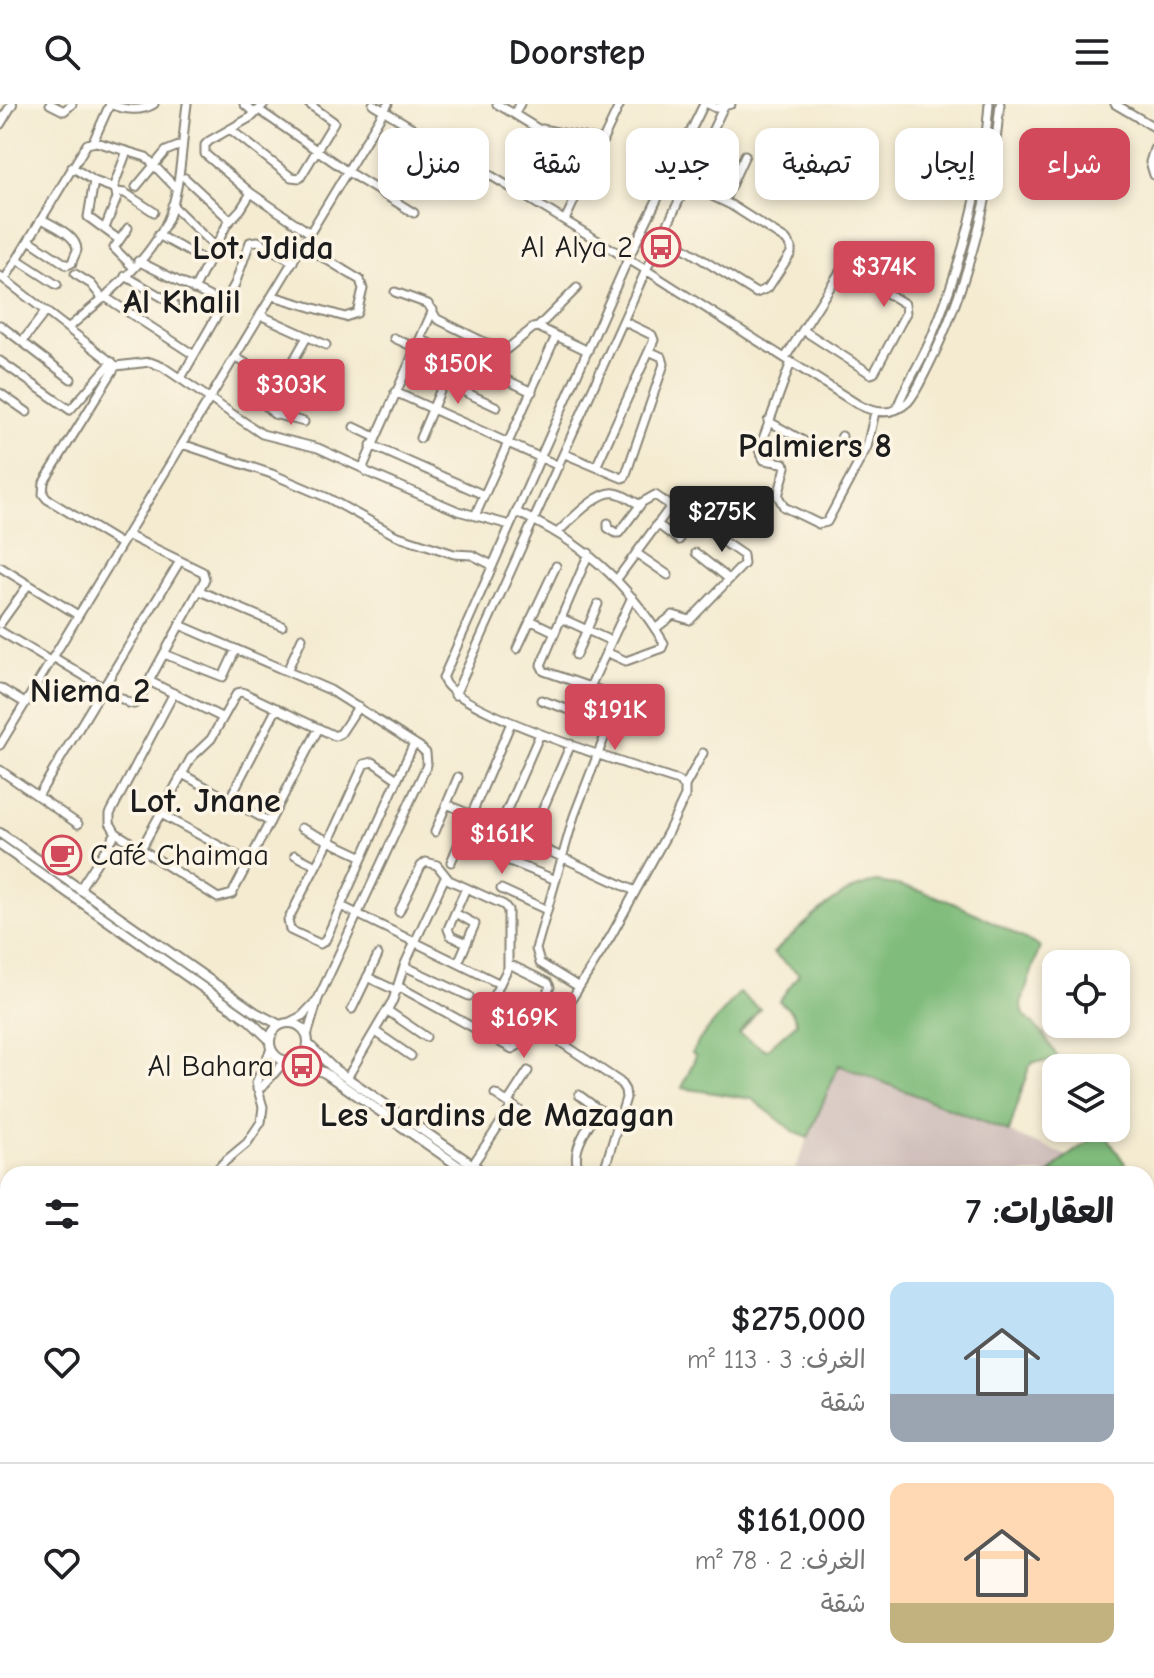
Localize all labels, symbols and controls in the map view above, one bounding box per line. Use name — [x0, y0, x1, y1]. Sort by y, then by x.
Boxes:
icon: search — [40, 30, 84, 74]
icon: menu — [1070, 30, 1114, 74]
text: Doorstep — [509, 32, 645, 73]
chip: منزل — [378, 128, 489, 200]
chip: شقة — [505, 128, 610, 200]
chip: جديد — [626, 128, 739, 200]
chip: تصفية — [755, 128, 879, 200]
chip: إيجار — [895, 128, 1003, 200]
chip: شراء — [1019, 128, 1130, 200]
bus stop icon: Al Alya 2 — [640, 226, 682, 268]
district label: Lot. Jdida — [192, 228, 334, 268]
place label: Al Alya 2 — [521, 230, 633, 265]
pin: $374K — [828, 241, 940, 309]
text: $374K — [852, 252, 916, 282]
district label: Al Khalil — [123, 282, 241, 322]
pin: $150K — [402, 338, 514, 406]
text: $150K — [423, 349, 493, 379]
pin: $303K — [235, 359, 347, 427]
text: $303K — [256, 370, 326, 400]
district label: Palmiers 8 — [738, 426, 892, 466]
pin: $275K — [666, 486, 778, 554]
text: $275K — [688, 497, 756, 527]
district label: Niema 2 — [30, 671, 150, 711]
pin: $191K — [559, 684, 671, 752]
text: $191K — [583, 695, 647, 725]
district label: Lot. Jnane — [129, 781, 281, 821]
pin: $161K — [446, 808, 558, 876]
text: $161K — [470, 819, 534, 849]
cafe icon: Café Chaimaa — [41, 834, 83, 876]
place label: Café Chaimaa — [90, 838, 269, 873]
map controls — [1042, 950, 1130, 1142]
button: locate — [1042, 950, 1130, 1038]
pin: $169K — [468, 992, 580, 1060]
text: $169K — [490, 1003, 558, 1033]
bus stop icon: Al Bahara — [281, 1045, 323, 1087]
place label: Al Bahara — [148, 1049, 274, 1084]
button: layers — [1042, 1054, 1130, 1142]
district label: Les Jardins de Mazagan — [320, 1095, 674, 1135]
icon: filters — [40, 1192, 84, 1236]
text: العقارات: 7 — [966, 1192, 1114, 1232]
text: $275,000 — [731, 1299, 866, 1339]
icon: home — [954, 1314, 1050, 1410]
icon: heart — [40, 1340, 84, 1384]
text: الغرف: 3 · 113 m² — [687, 1345, 866, 1375]
text: شقة — [821, 1388, 866, 1418]
text: $161,000 — [736, 1500, 866, 1540]
icon: home — [954, 1515, 1050, 1611]
icon: heart — [40, 1541, 84, 1585]
text: الغرف: 2 · 78 m² — [695, 1546, 866, 1576]
text: شقة — [821, 1589, 866, 1619]

